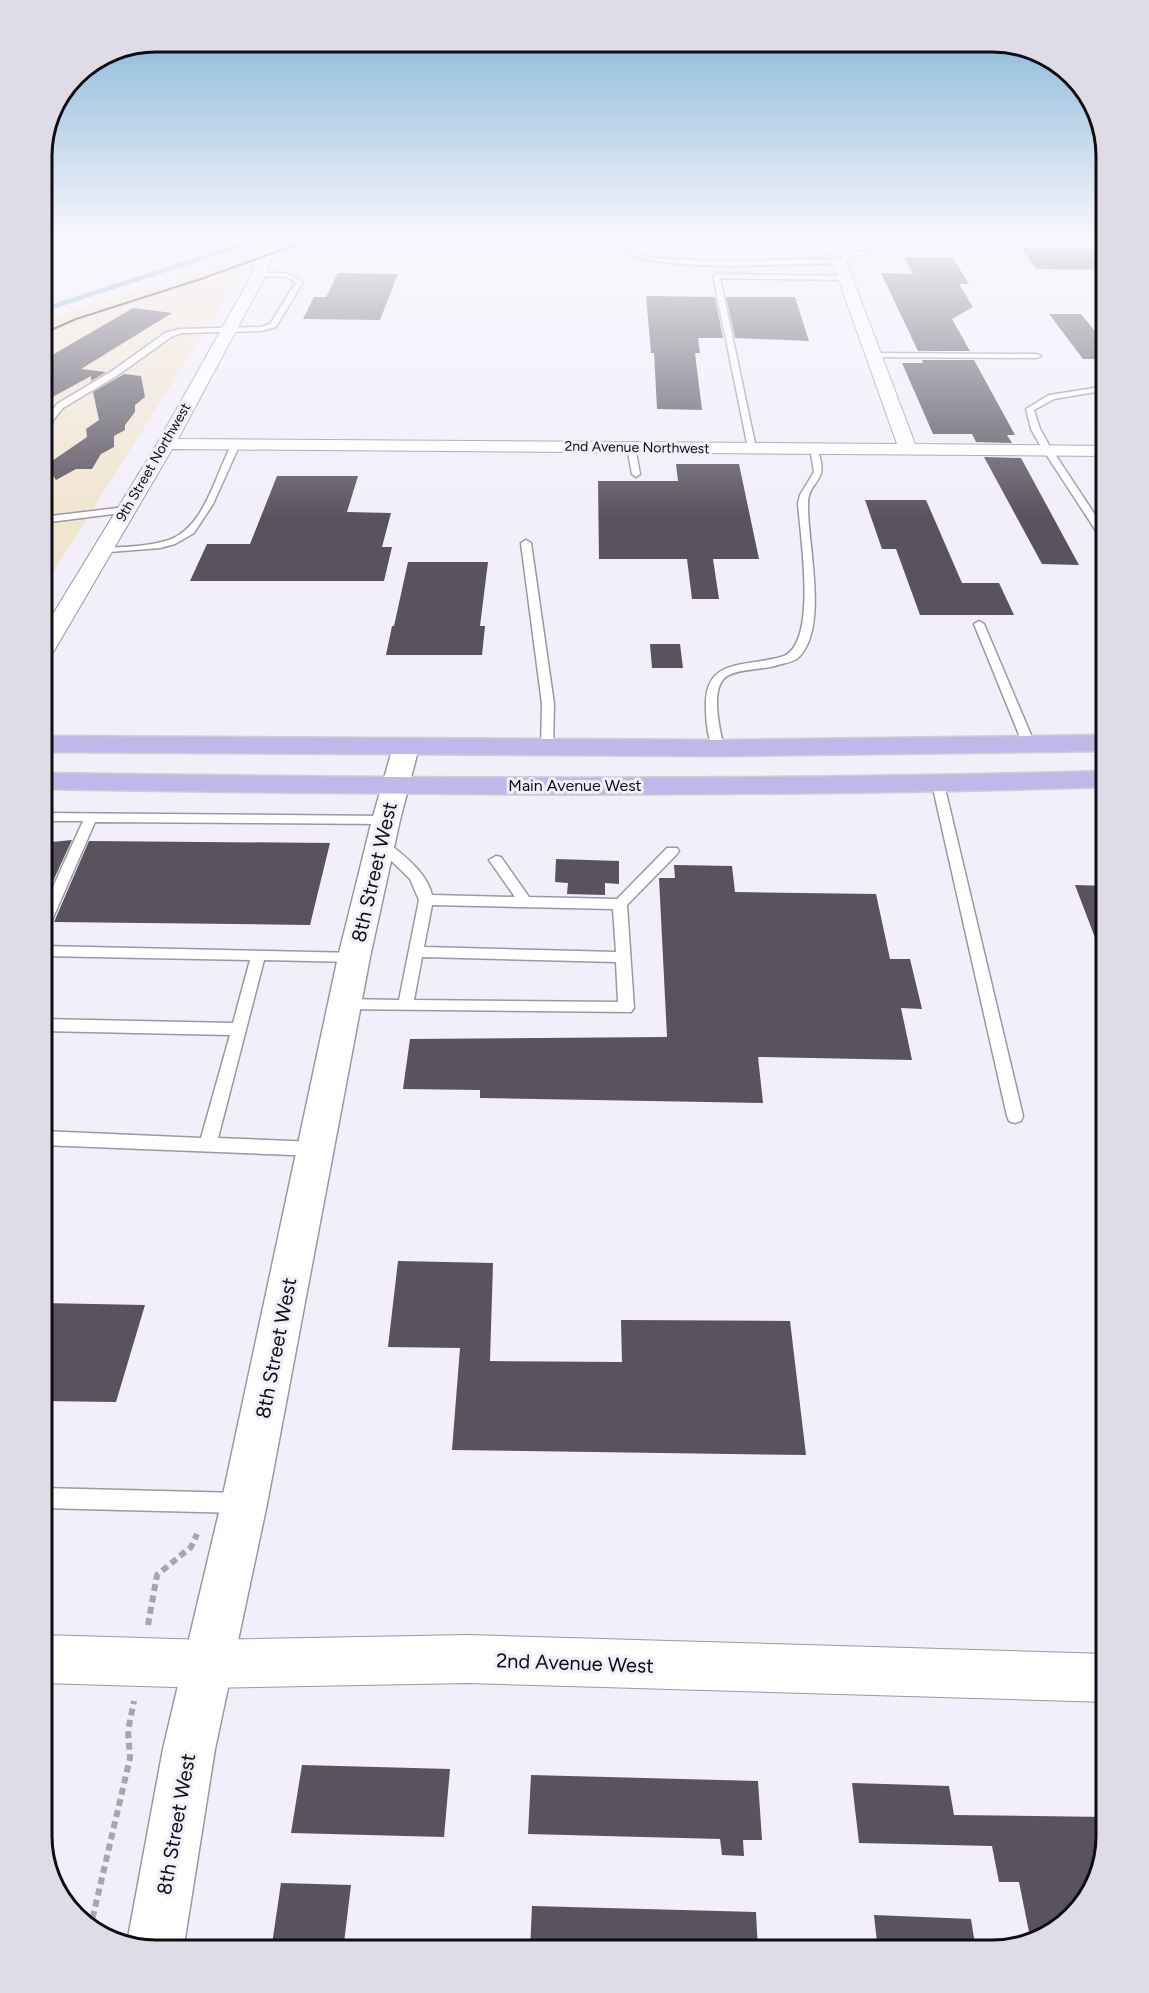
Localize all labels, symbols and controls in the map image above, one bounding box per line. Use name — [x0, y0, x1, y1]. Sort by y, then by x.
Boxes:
street label: 9th Street Northwest — [113, 400, 194, 525]
street label: 2nd Avenue Northwest — [564, 438, 710, 457]
street label: Main Avenue West — [508, 776, 642, 795]
street label: 8th Street West — [346, 800, 402, 944]
street label: 8th Street West — [251, 1275, 301, 1421]
street label: 2nd Avenue West — [496, 1648, 654, 1678]
street label: 8th Street West — [152, 1751, 200, 1897]

